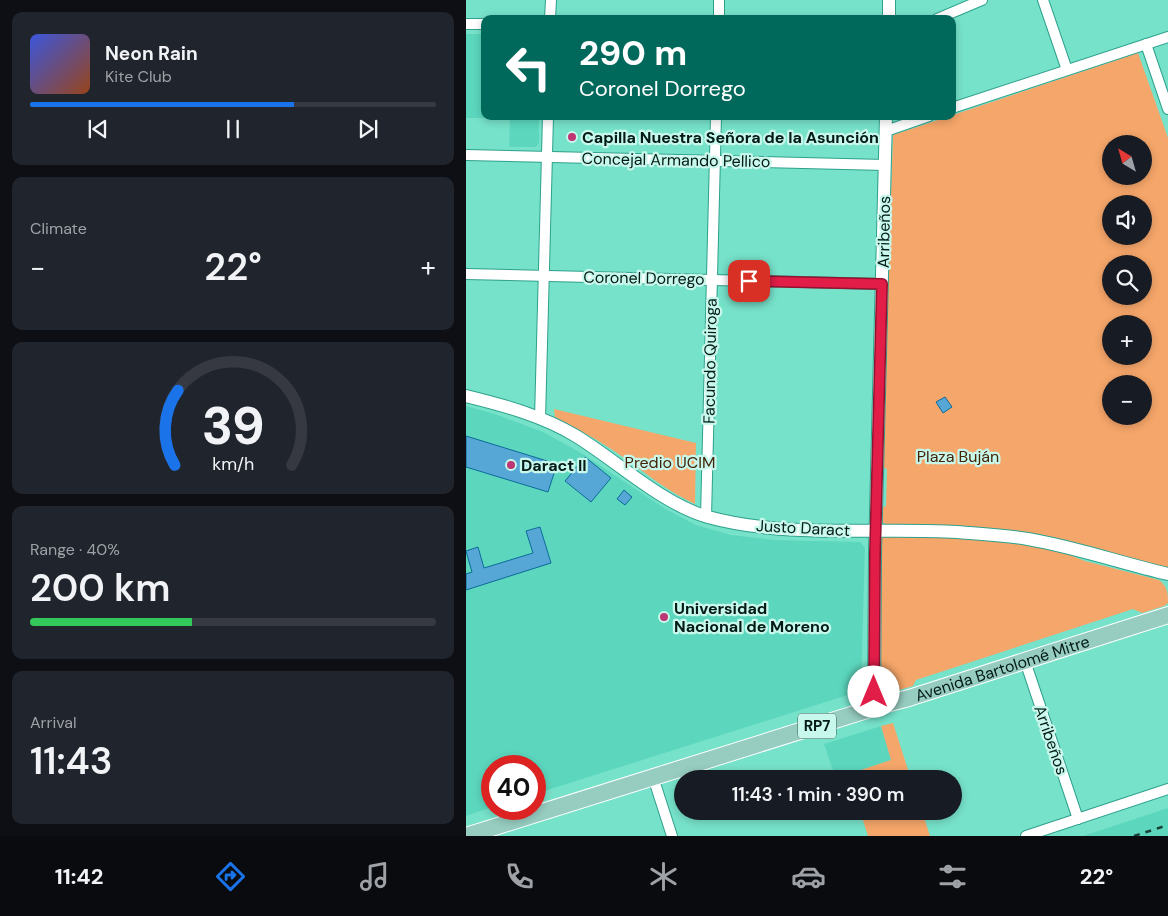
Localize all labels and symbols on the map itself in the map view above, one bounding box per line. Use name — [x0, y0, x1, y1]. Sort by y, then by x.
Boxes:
place label: Capilla Nuestra Señora de la Asunción — [582, 127, 879, 148]
marker: Capilla Nuestra Señora de la Asunción — [566, 131, 578, 143]
north arrow — [1102, 135, 1152, 185]
street label: Concejal Armando Pellico — [581, 148, 771, 172]
street label: Arribeños — [873, 196, 895, 268]
pin — [728, 260, 770, 302]
street label: Coronel Dorrego — [583, 266, 705, 290]
street label: Facundo Quiroga — [698, 298, 722, 424]
park label: Plaza Buján — [917, 446, 999, 467]
park label: Predio UCIM — [625, 452, 715, 473]
place label: Daract II — [521, 455, 587, 476]
marker: Daract II — [505, 459, 517, 471]
street label: Justo Daract — [755, 515, 851, 541]
place label: Universidad Nacional de Moreno — [674, 598, 830, 637]
marker: Universidad Nacional de Moreno — [658, 611, 670, 623]
street label: Avenida Bartolomé Mitre — [912, 630, 1092, 706]
position arrow — [847, 665, 899, 717]
street label: Arribeños — [1029, 702, 1073, 778]
road number: RP7 — [798, 714, 836, 738]
speed limit sign: 40 — [481, 755, 546, 820]

